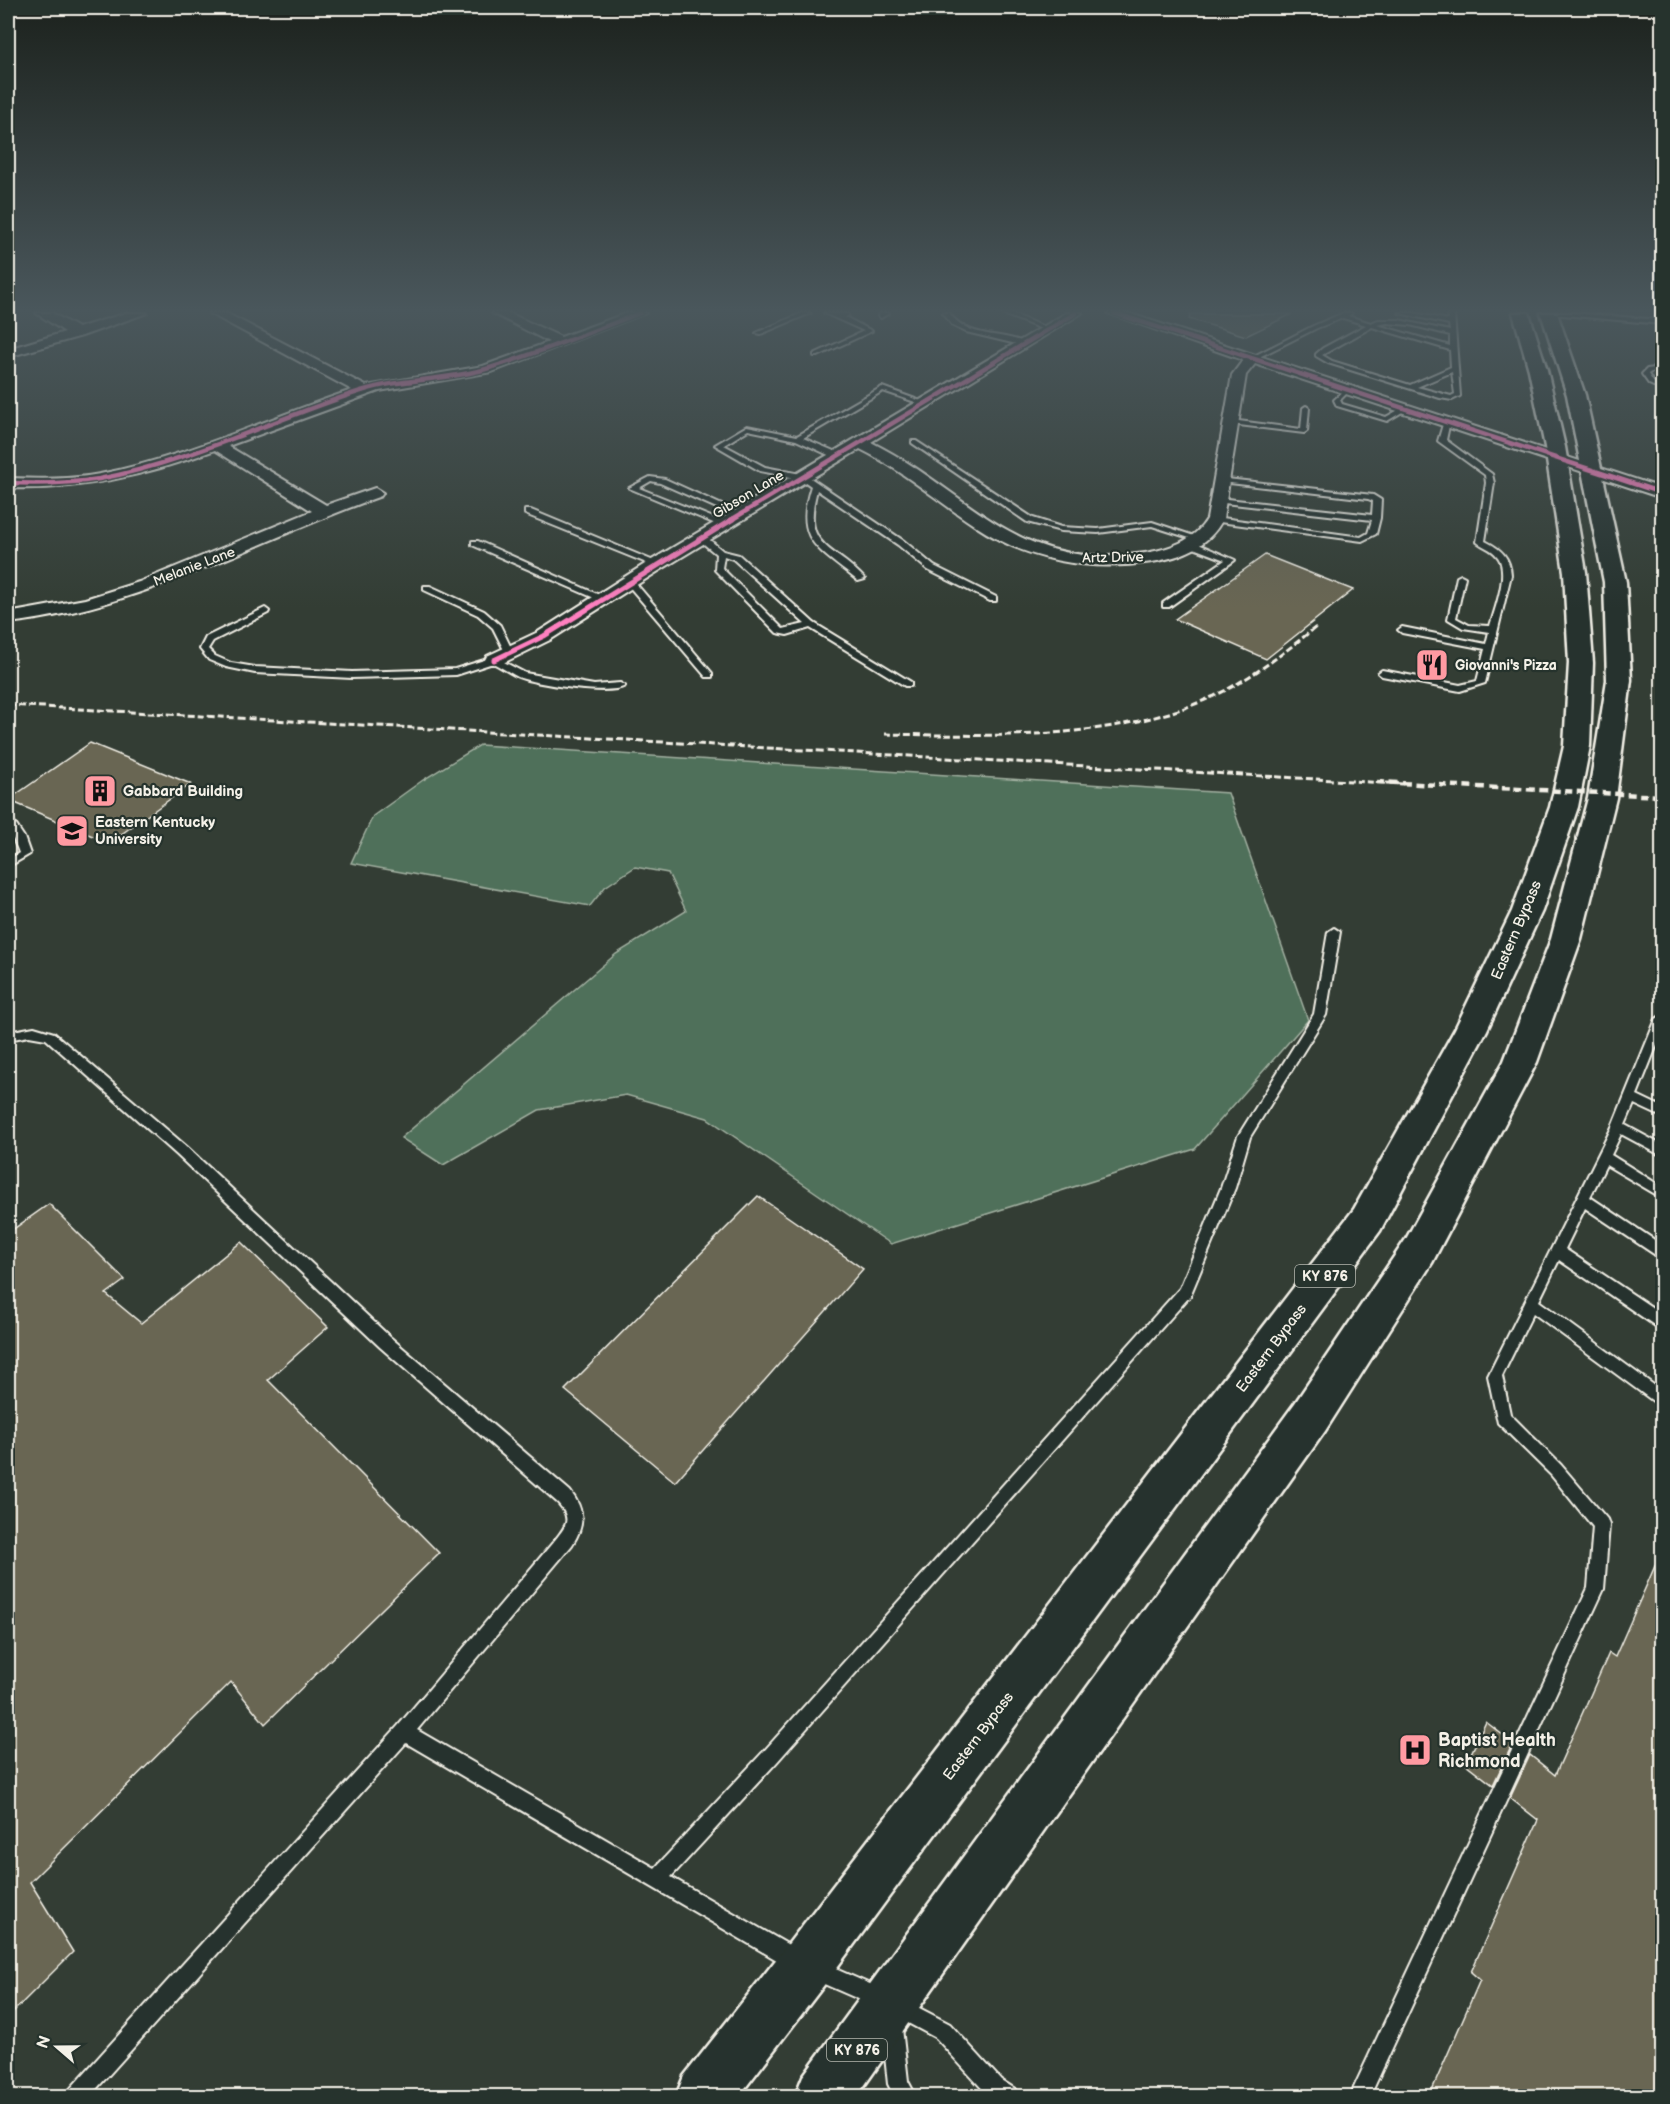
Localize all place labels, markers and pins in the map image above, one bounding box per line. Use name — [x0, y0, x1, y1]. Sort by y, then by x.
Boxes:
restaurant icon: Giovanni's Pizza — [1414, 647, 1450, 683]
place label: Giovanni's Pizza — [1455, 657, 1557, 674]
building icon: Gabbard Building — [82, 773, 118, 809]
place label: Gabbard Building — [123, 782, 243, 801]
school or university icon: Eastern Kentucky University — [54, 813, 90, 849]
place label: Eastern Kentucky University — [95, 813, 215, 849]
place label: Baptist Health Richmond — [1438, 1730, 1556, 1772]
hospital icon: Baptist Health Richmond — [1397, 1732, 1433, 1768]

